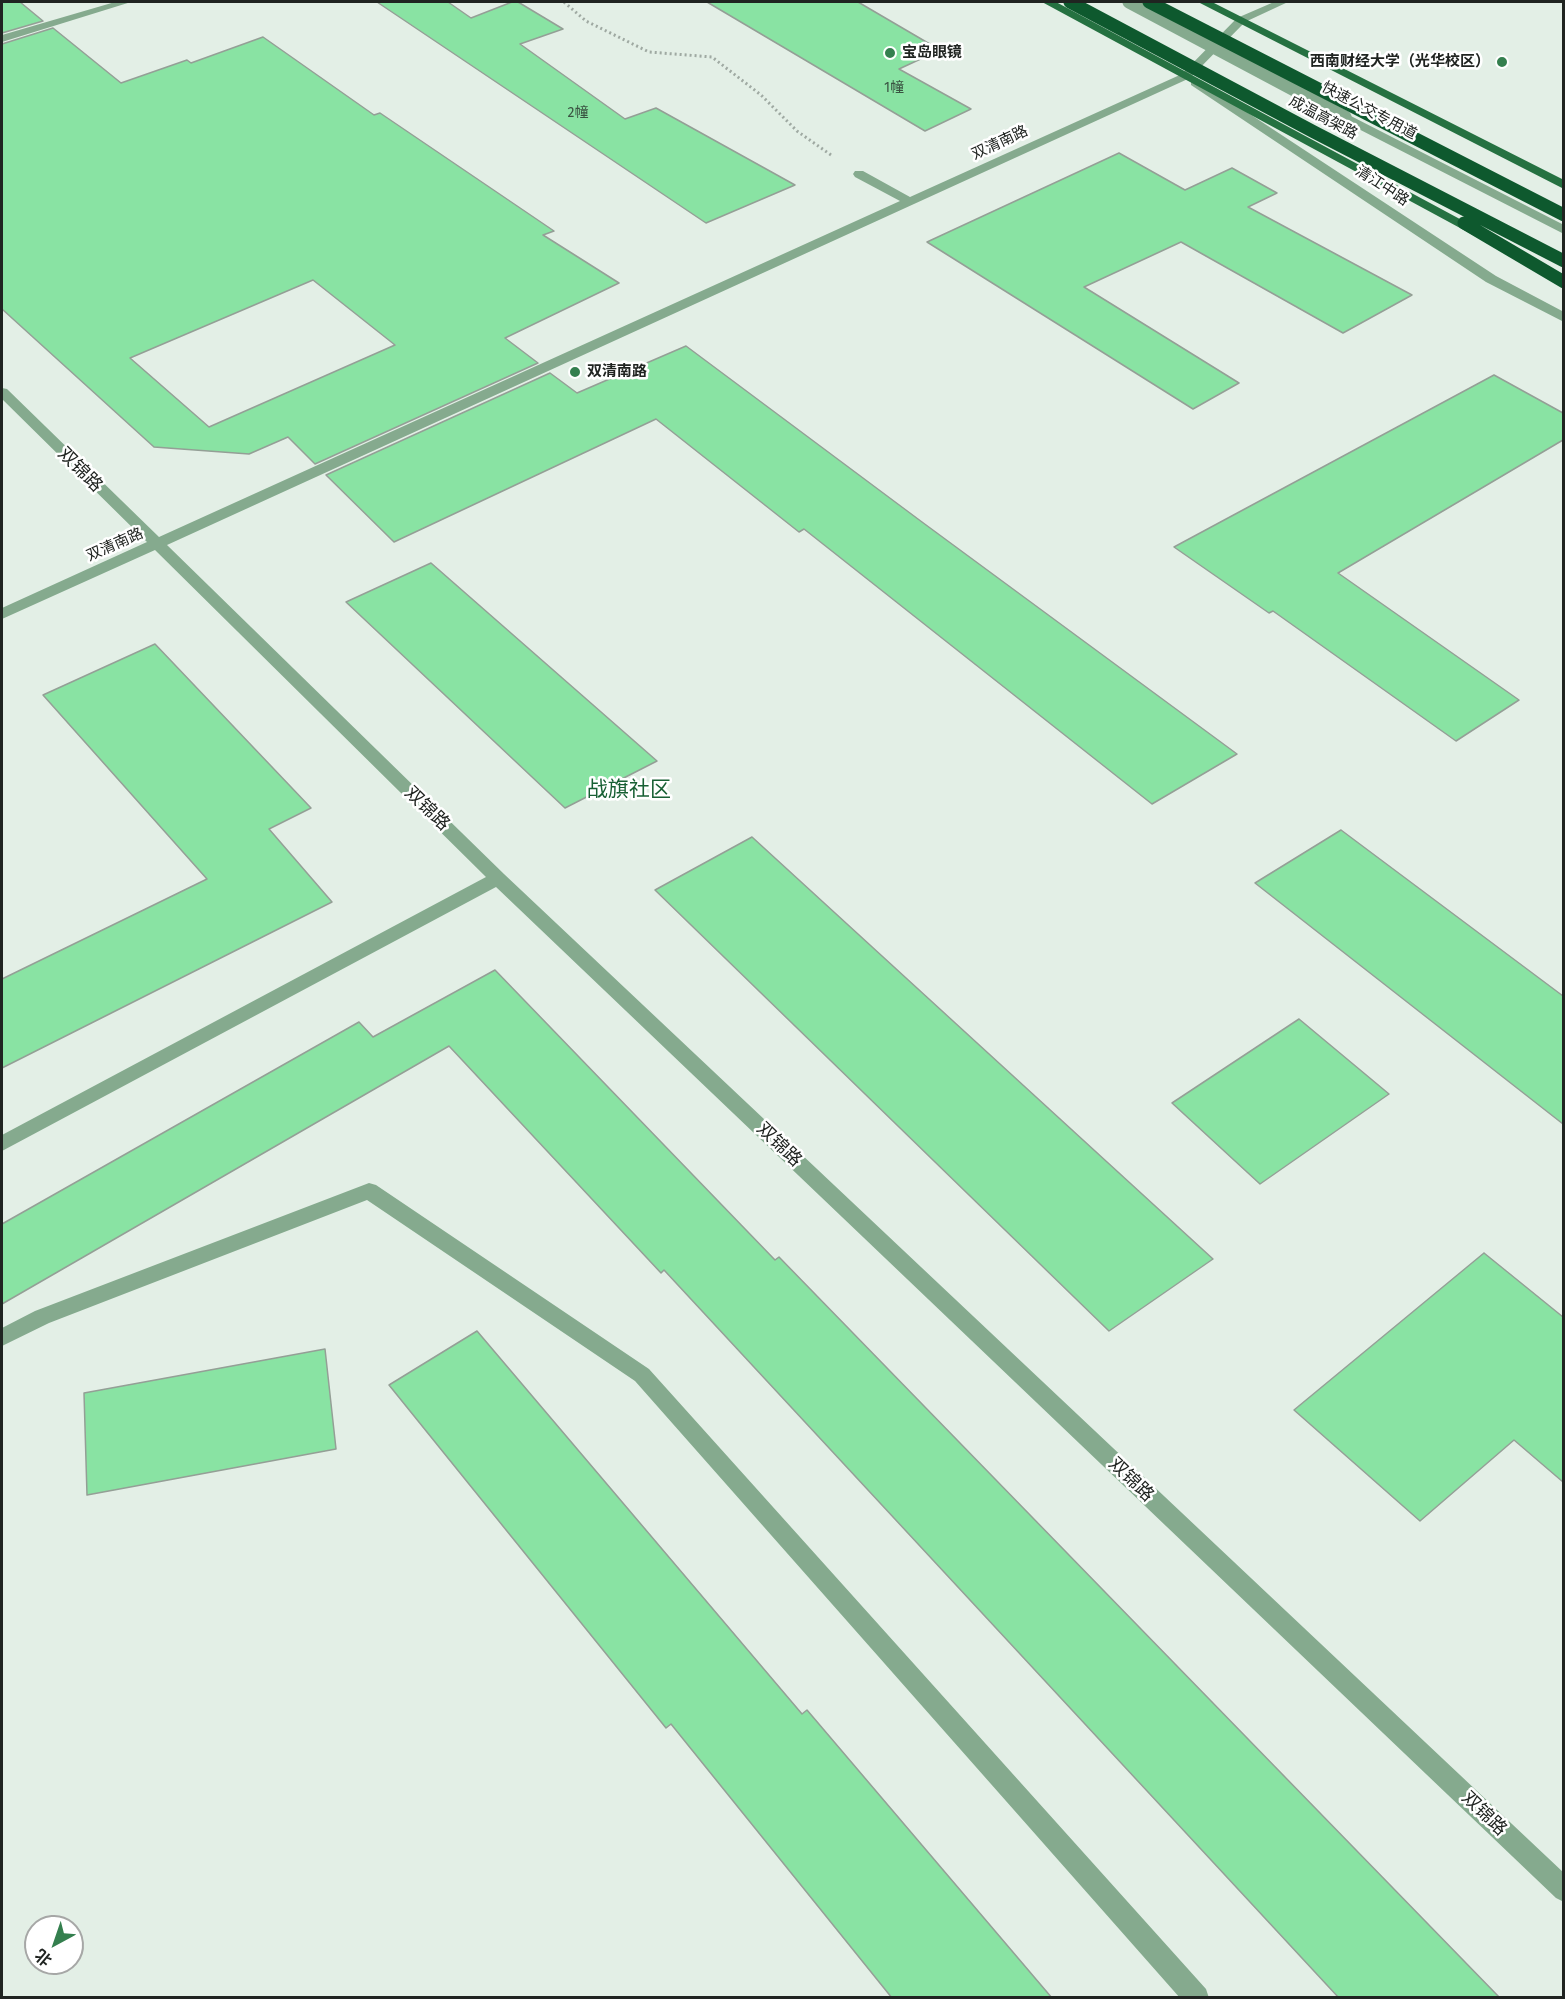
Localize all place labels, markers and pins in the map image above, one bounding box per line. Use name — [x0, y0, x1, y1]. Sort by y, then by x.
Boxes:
place label: 宝岛眼镜 — [902, 44, 962, 62]
marker: 宝岛眼镜 — [883, 46, 897, 60]
place label: 西南财经大学（光华校区） — [1310, 53, 1490, 71]
marker: 西南财经大学（光华校区） — [1495, 55, 1509, 69]
place label: 双清南路 — [587, 363, 647, 381]
marker: 双清南路 — [568, 365, 582, 379]

